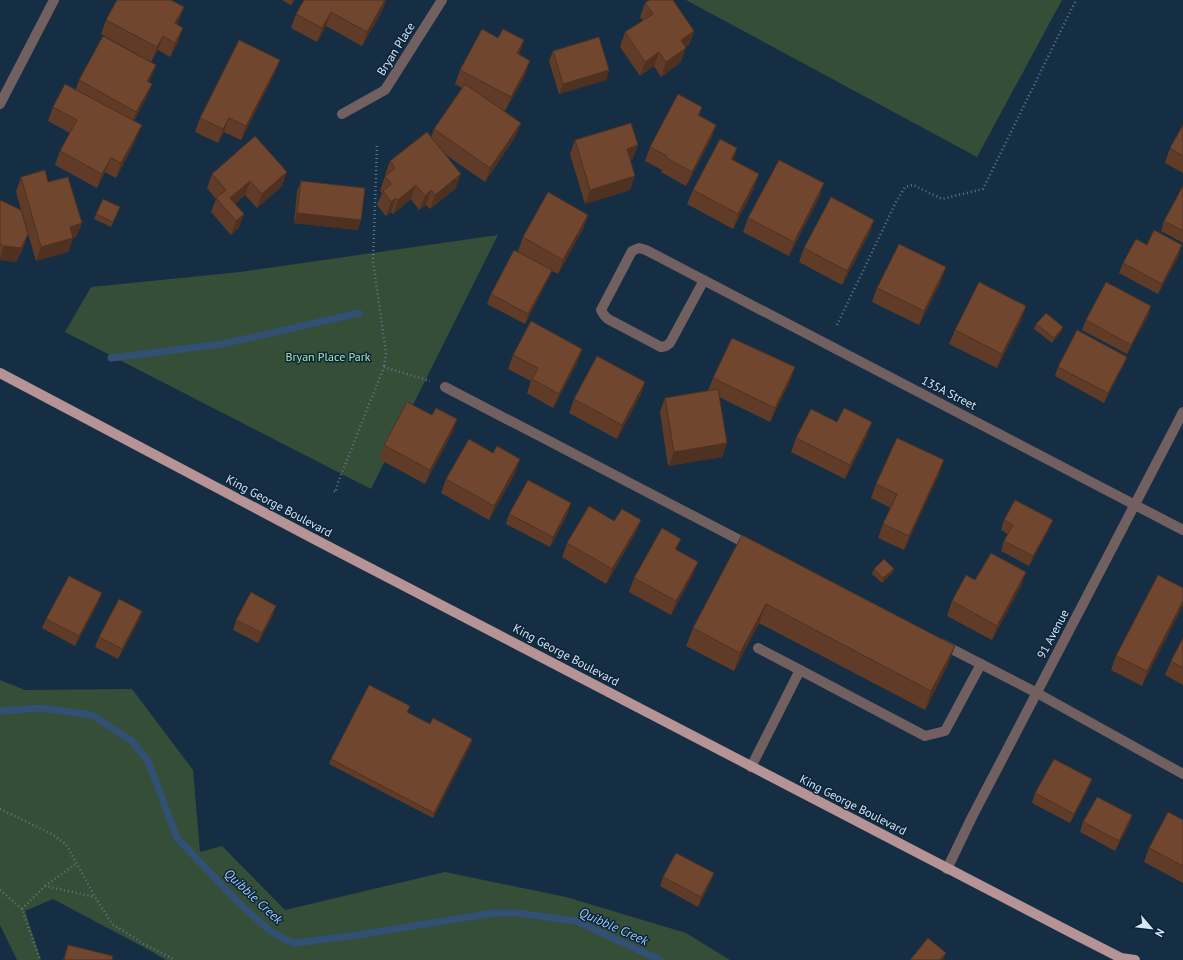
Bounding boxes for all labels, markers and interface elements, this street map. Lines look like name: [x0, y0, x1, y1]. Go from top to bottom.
street label: Bryan Place: [373, 19, 418, 78]
park label: Bryan Place Park: [285, 349, 371, 364]
street label: 135A Street: [919, 372, 979, 413]
street label: King George Boulevard: [224, 471, 335, 540]
street label: 91 Avenue: [1033, 607, 1072, 661]
street label: King George Boulevard: [511, 620, 622, 689]
street label: King George Boulevard: [797, 771, 909, 838]
water label: Quibble Creek: [221, 865, 287, 929]
water label: Quibble Creek: [577, 904, 652, 950]
north arrow: [1131, 908, 1171, 948]
text: N: [1152, 926, 1168, 939]

